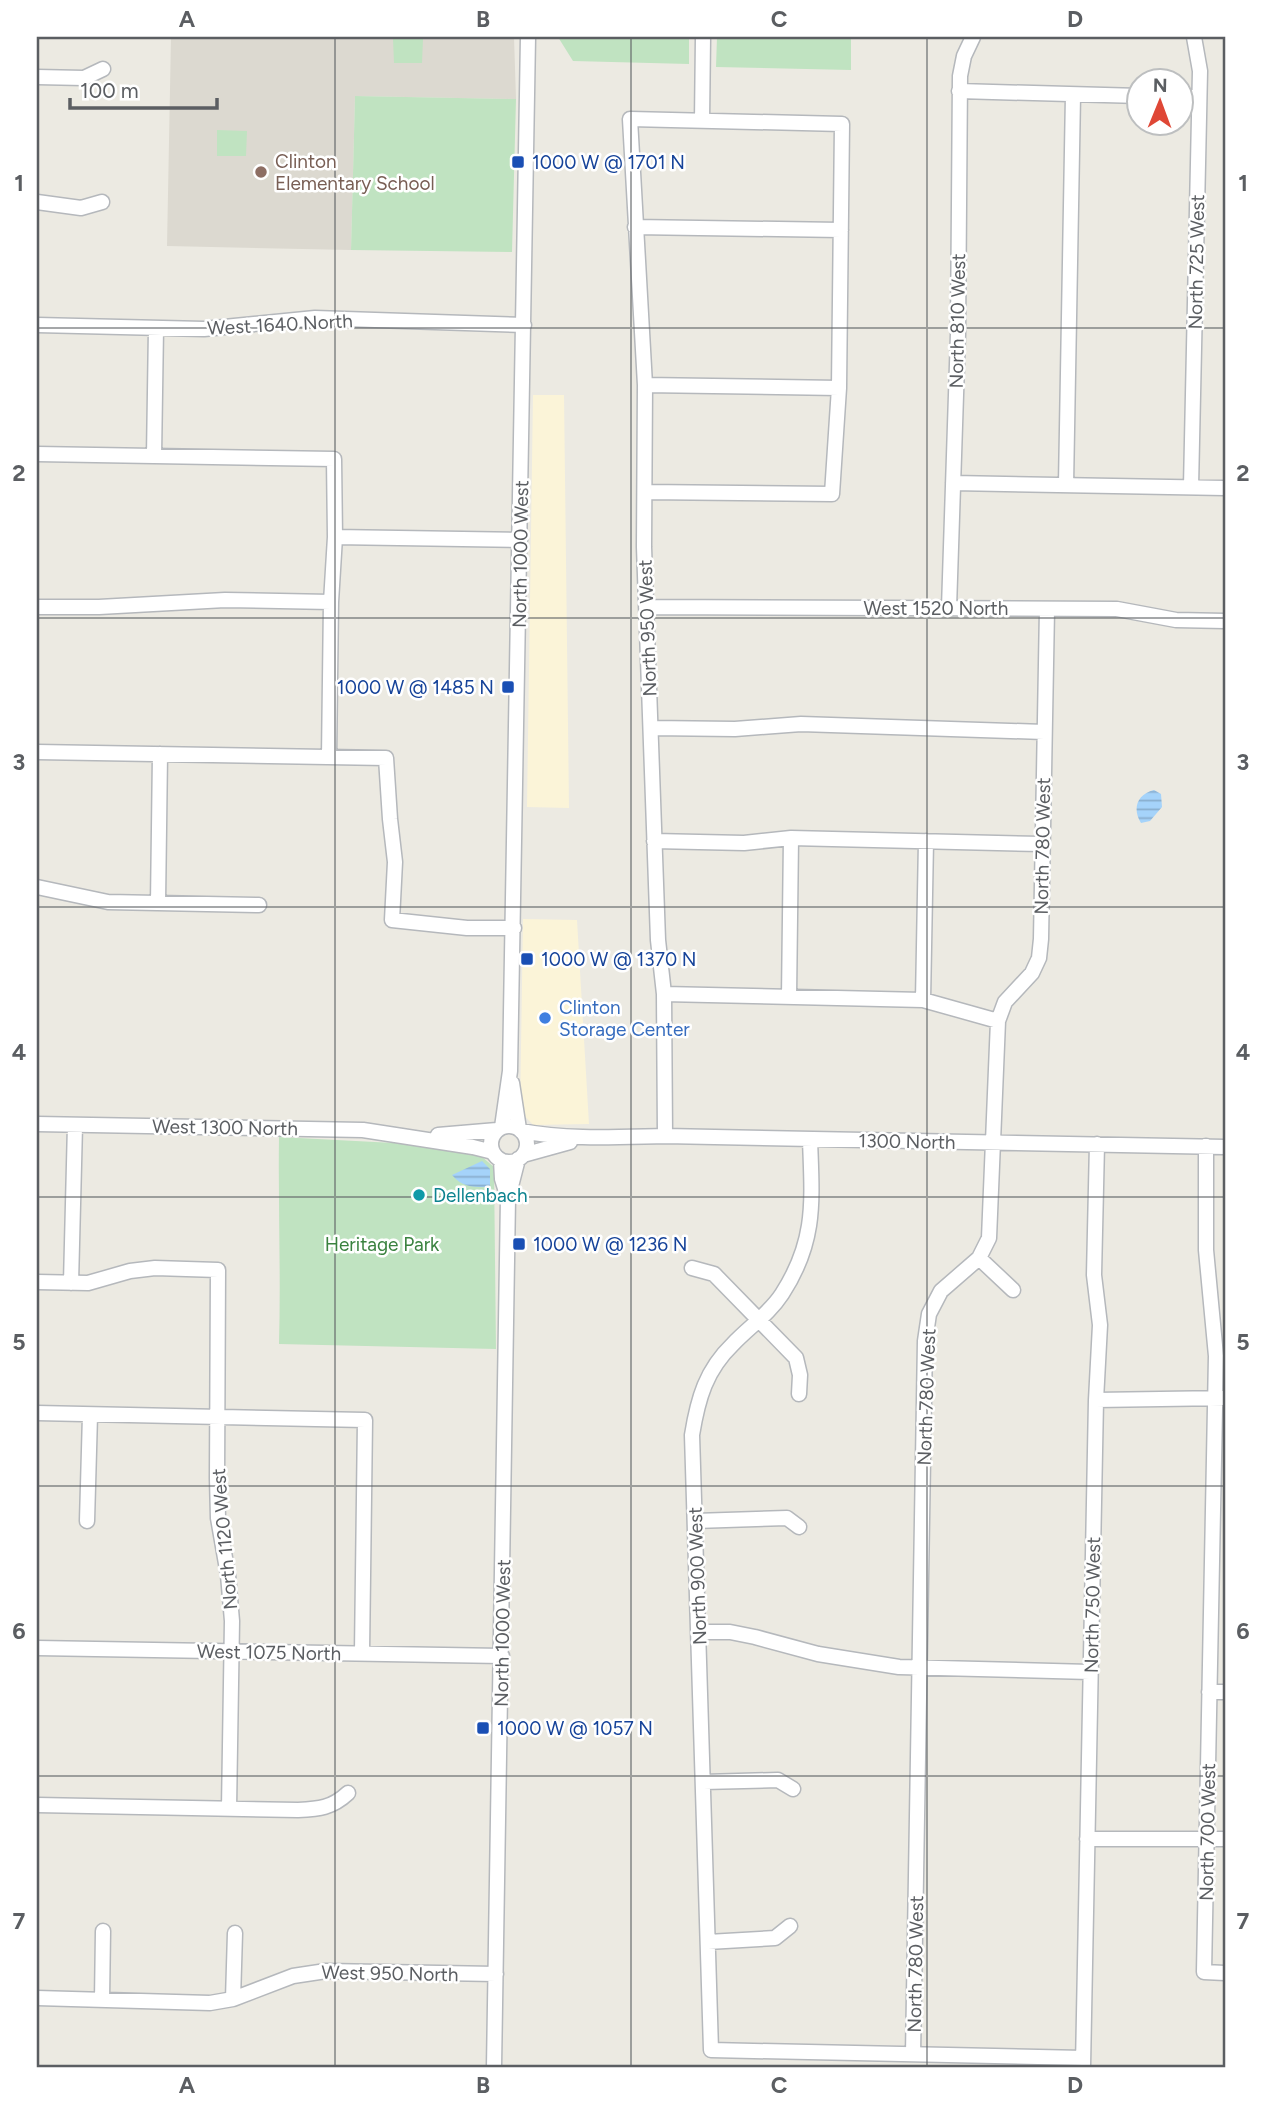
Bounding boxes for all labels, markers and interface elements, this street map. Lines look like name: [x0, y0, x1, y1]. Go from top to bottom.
text: A: [179, 5, 196, 33]
text: B: [476, 5, 490, 33]
text: C: [771, 5, 788, 33]
text: D: [1067, 5, 1083, 33]
scale bar: [70, 66, 217, 110]
north arrow: [1126, 66, 1196, 136]
text: N: [1153, 74, 1168, 97]
text: 100 m: [80, 78, 139, 103]
place label: Clinton Elementary School: [275, 150, 435, 195]
place label: 1000 W @ 1701 N: [532, 151, 685, 174]
marker: 1000 W @ 1701 N: [510, 154, 526, 170]
marker: Clinton Elementary School: [253, 164, 269, 180]
text: 1: [14, 169, 24, 197]
text: 1: [1238, 169, 1248, 197]
street label: North 725 West: [1184, 194, 1209, 330]
street label: North 810 West: [945, 253, 970, 389]
street label: West 1640 North: [207, 309, 353, 340]
text: 2: [12, 459, 26, 487]
text: 2: [1236, 459, 1250, 487]
street label: North 1000 West: [508, 480, 533, 628]
street label: North 950 West: [634, 559, 661, 697]
street label: West 1520 North: [864, 597, 1008, 620]
place label: 1000 W @ 1485 N: [337, 676, 494, 699]
marker: 1000 W @ 1485 N: [500, 679, 516, 695]
text: 3: [13, 748, 25, 776]
text: 3: [1237, 748, 1249, 776]
street label: North 780 West: [1030, 777, 1055, 915]
place label: 1000 W @ 1370 N: [541, 948, 696, 971]
marker: 1000 W @ 1370 N: [519, 951, 535, 967]
place label: Clinton Storage Center: [559, 996, 690, 1041]
marker: Clinton Storage Center: [537, 1010, 553, 1026]
text: 4: [12, 1038, 26, 1066]
text: 4: [1236, 1038, 1250, 1066]
street label: West 1300 North: [152, 1115, 298, 1140]
street label: 1300 North: [858, 1129, 956, 1154]
place label: Dellenbach: [433, 1184, 528, 1207]
marker: Dellenbach: [411, 1187, 427, 1203]
park label: Heritage Park: [325, 1233, 440, 1256]
place label: 1000 W @ 1236 N: [533, 1233, 687, 1256]
marker: 1000 W @ 1236 N: [511, 1236, 527, 1252]
text: 5: [12, 1328, 26, 1356]
street label: North 780 West: [913, 1328, 940, 1466]
text: 5: [1236, 1328, 1250, 1356]
street label: North 1120 West: [207, 1467, 242, 1611]
street label: North 900 West: [684, 1506, 711, 1645]
street label: North 750 West: [1080, 1537, 1105, 1673]
street label: North 1000 West: [490, 1559, 515, 1707]
text: 6: [12, 1617, 26, 1645]
text: 6: [1236, 1617, 1250, 1645]
street label: West 1075 North: [197, 1640, 341, 1665]
place label: 1000 W @ 1057 N: [497, 1717, 653, 1740]
marker: 1000 W @ 1057 N: [475, 1720, 491, 1736]
street label: North 700 West: [1195, 1763, 1220, 1901]
street label: North 780 West: [903, 1895, 928, 2033]
text: 7: [13, 1907, 26, 1935]
text: 7: [1237, 1907, 1250, 1935]
street label: West 950 North: [321, 1961, 459, 1986]
text: A: [179, 2071, 196, 2099]
text: B: [476, 2071, 490, 2099]
text: C: [771, 2071, 788, 2099]
text: D: [1067, 2071, 1083, 2099]

